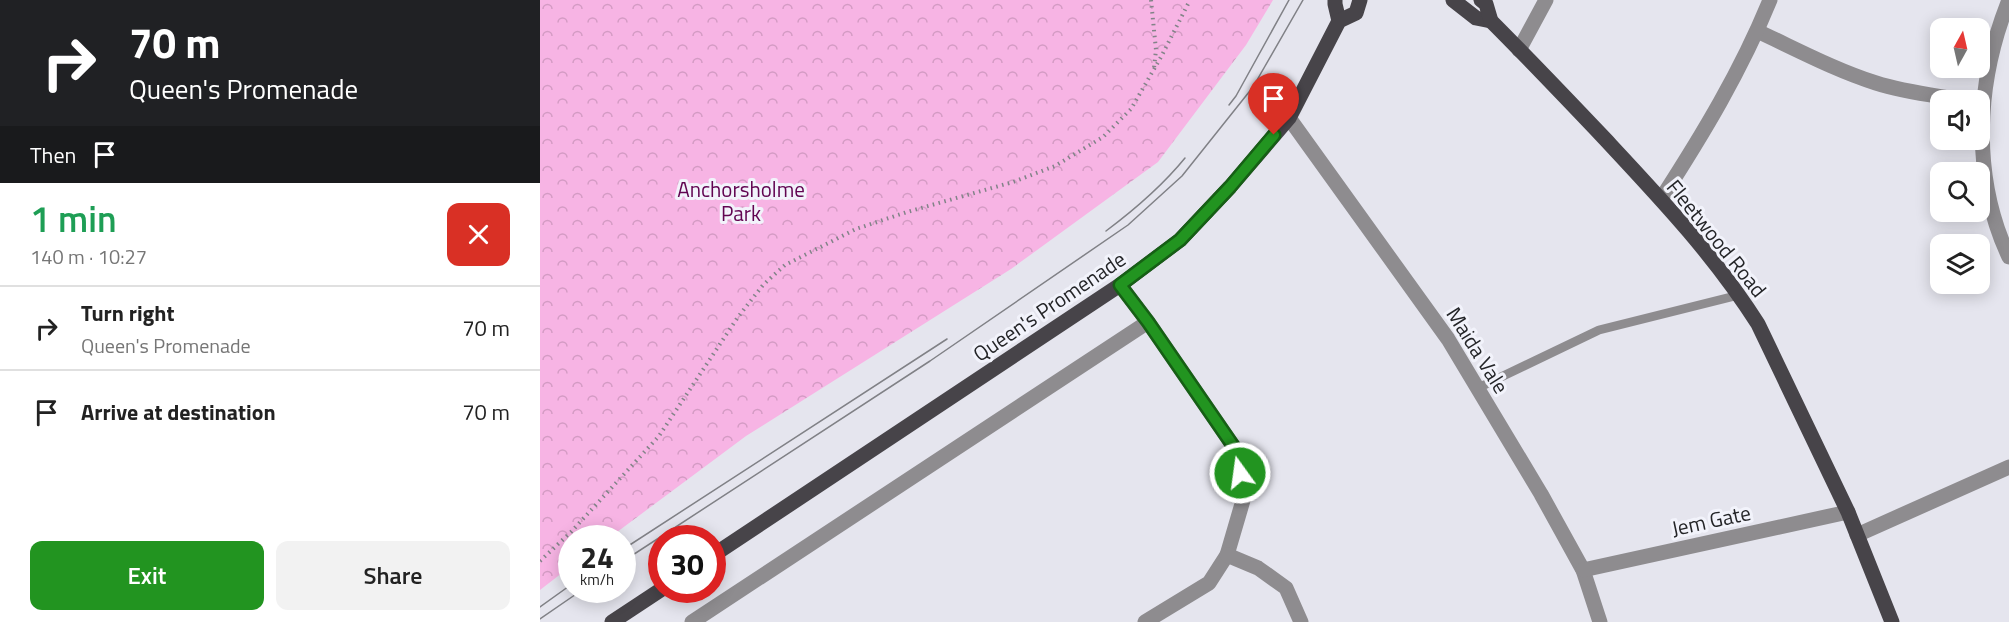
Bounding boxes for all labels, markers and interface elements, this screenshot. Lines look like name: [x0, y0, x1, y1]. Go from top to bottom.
text: 70 m: [129, 10, 221, 74]
north arrow: [1930, 18, 1990, 78]
map controls: [1930, 18, 1990, 294]
icon: right: [30, 24, 108, 102]
text: Queen's Promenade: [129, 68, 358, 109]
pin: [1248, 73, 1299, 135]
icon: arrive: [1257, 82, 1290, 115]
button: sound: [1930, 90, 1990, 150]
text: Then: [30, 138, 76, 172]
icon: arrive: [88, 138, 121, 171]
button: search: [1930, 162, 1990, 222]
street label: Fleetwood Road: [1659, 172, 1775, 304]
park label: Anchorsholme Park: [677, 173, 805, 229]
text: 1 min: [30, 191, 117, 246]
button: close: [447, 203, 510, 266]
button: layers: [1930, 234, 1990, 294]
text: 140 m · 10:27: [30, 241, 147, 272]
street label: Queen's Promenade: [966, 243, 1132, 369]
text: Turn right: [81, 296, 175, 330]
street label: Maida Vale: [1439, 301, 1517, 399]
text: 70 m: [462, 311, 510, 345]
icon: right: [30, 312, 63, 345]
text: Queen's Promenade: [81, 330, 251, 361]
text: Arrive at destination: [81, 395, 276, 429]
text: 70 m: [462, 395, 510, 429]
icon: arrive: [30, 396, 63, 429]
position arrow: [1208, 441, 1272, 505]
street label: Jem Gate: [1668, 496, 1754, 544]
speed limit sign: 30: [648, 525, 726, 603]
text: 24: [580, 534, 614, 580]
button: Exit: [30, 541, 264, 610]
button: Share: [276, 541, 510, 610]
text: km/h: [580, 568, 614, 591]

